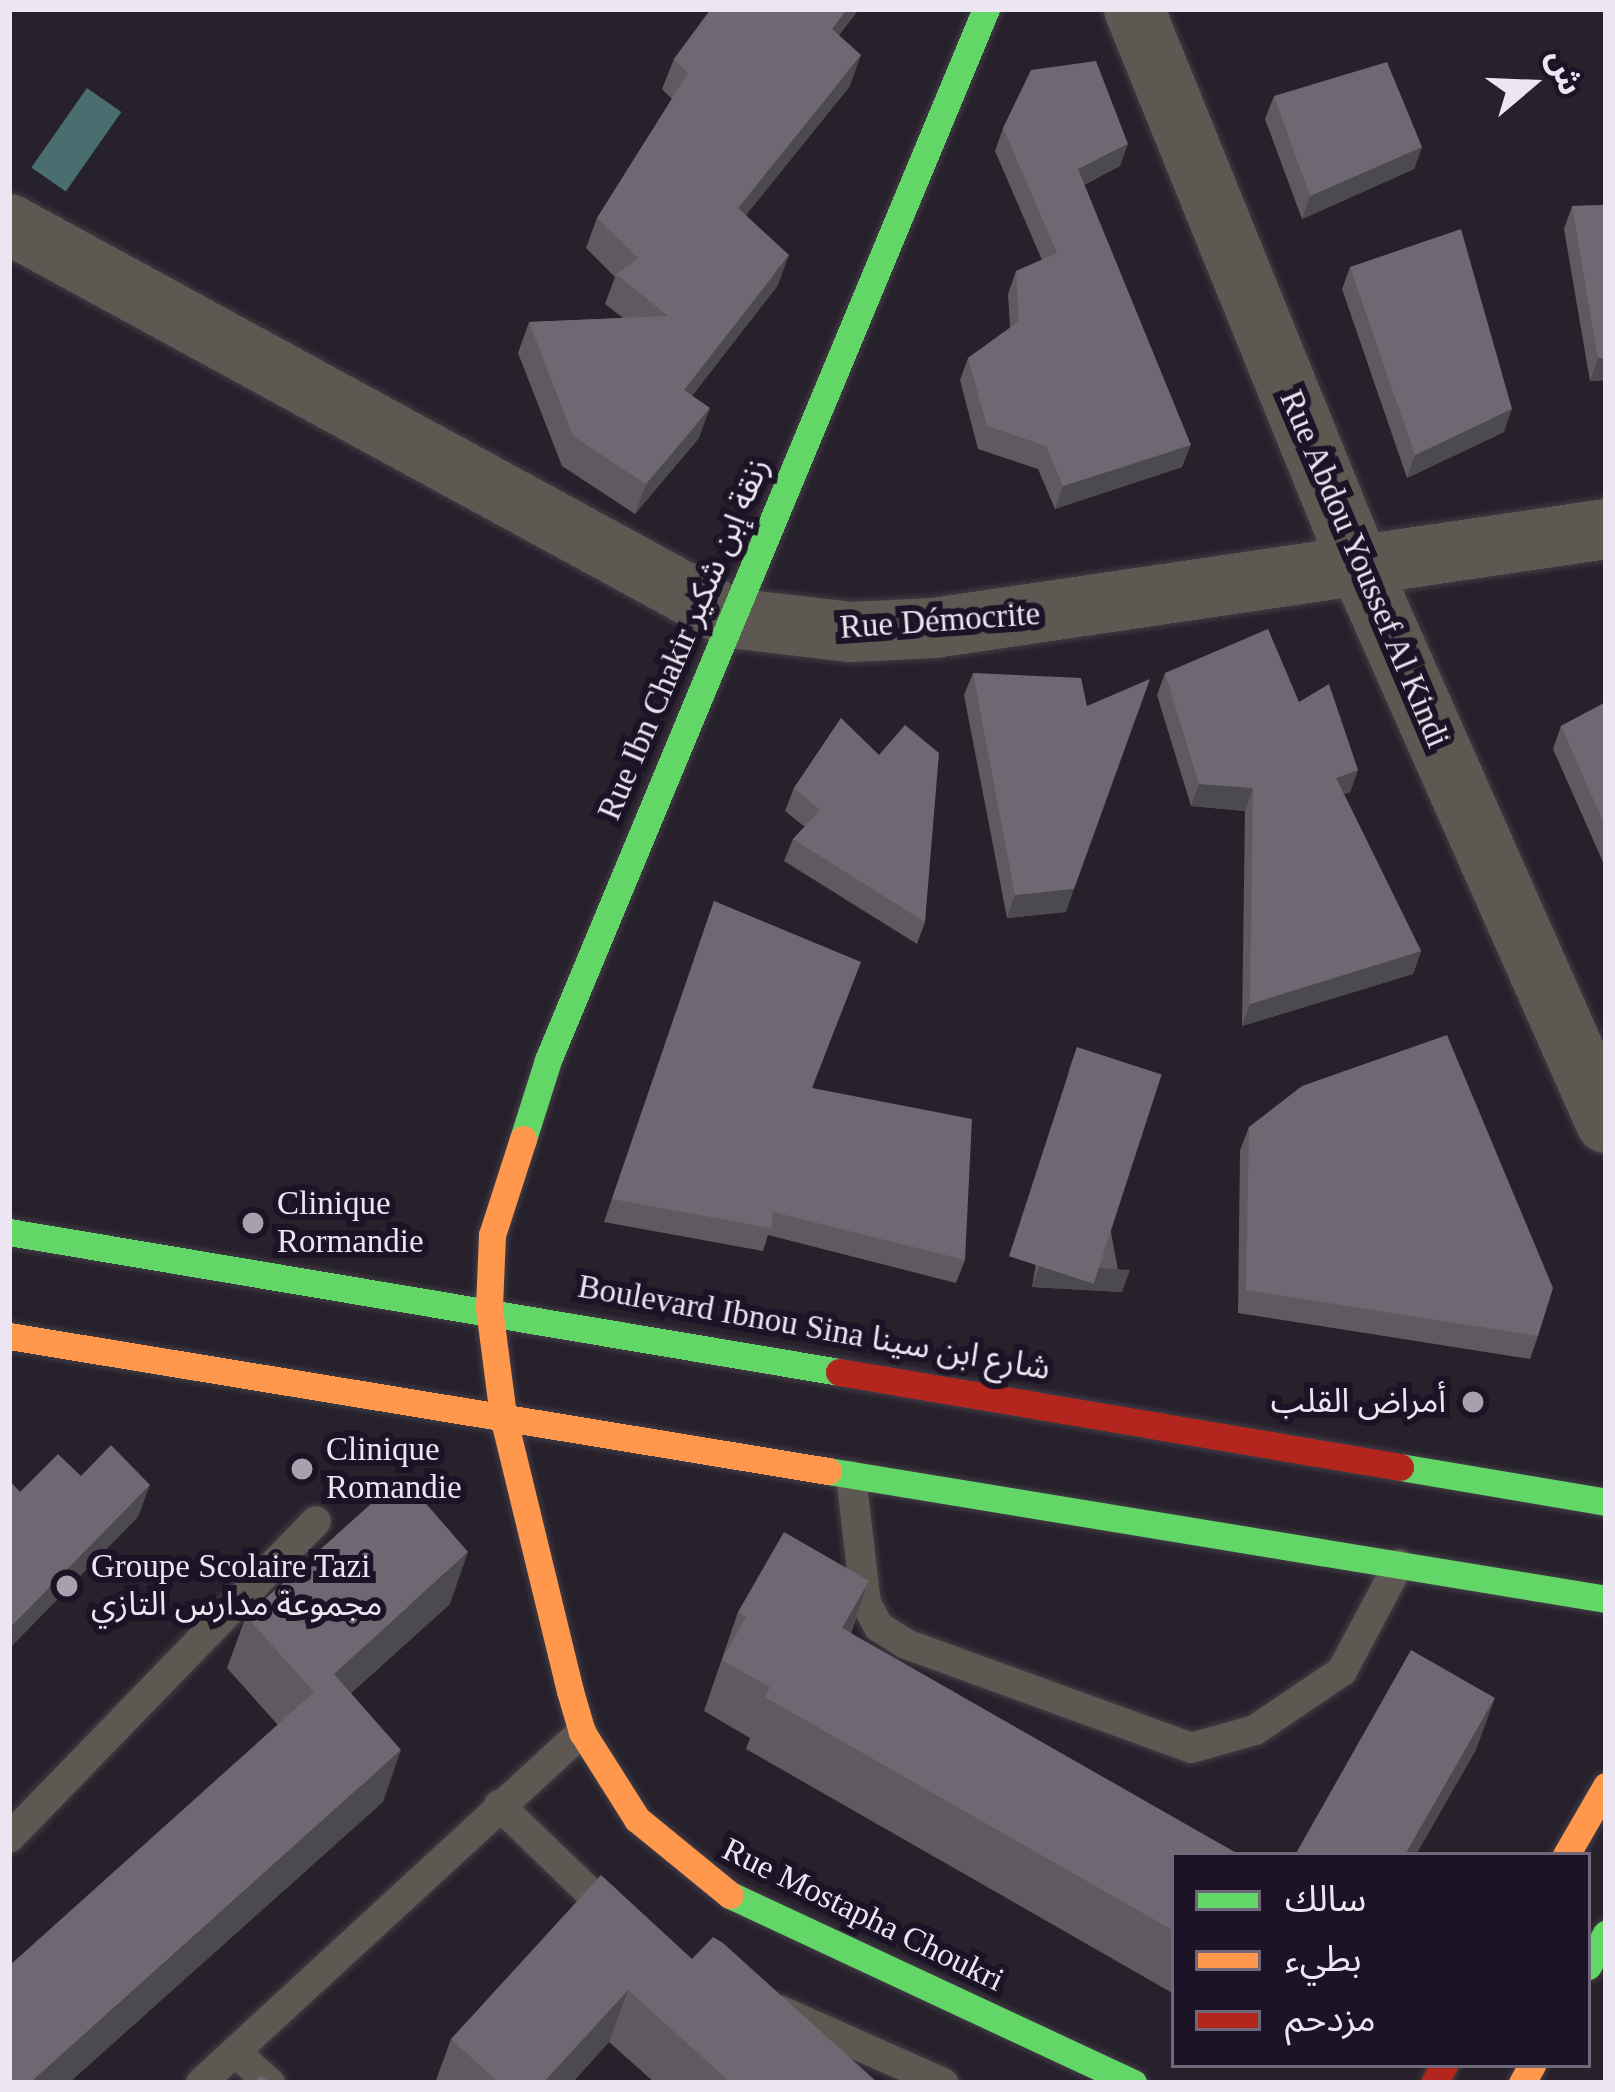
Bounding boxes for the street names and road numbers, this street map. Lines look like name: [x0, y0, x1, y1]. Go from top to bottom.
street label: Rue Abdou Youssef Al Kindi: [1270, 382, 1458, 756]
street label: Rue Ibn Chakir زنقة إبن شكير: [590, 452, 778, 826]
street label: Rue Démocrite: [839, 594, 1041, 648]
street label: Boulevard Ibnou Sina شارع ابن سينا: [575, 1267, 1053, 1389]
street label: Rue Mostapha Choukri: [716, 1830, 1010, 2000]

